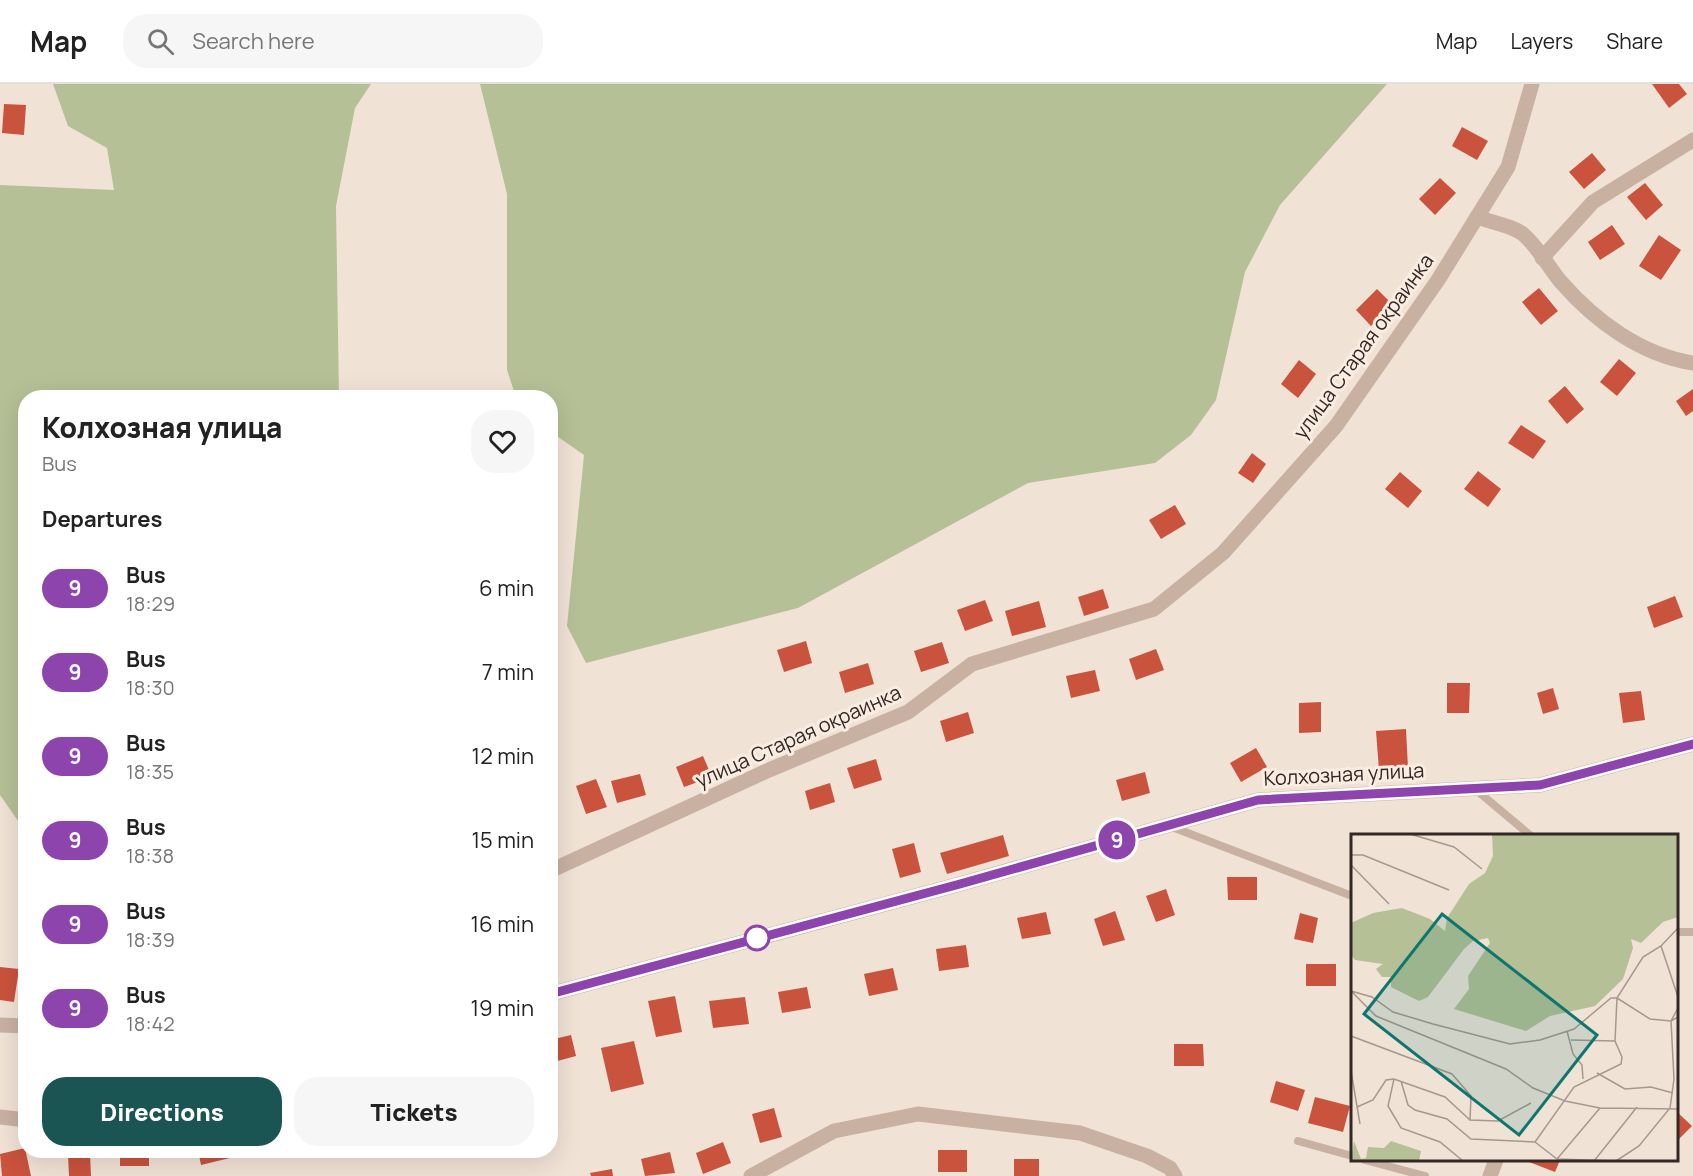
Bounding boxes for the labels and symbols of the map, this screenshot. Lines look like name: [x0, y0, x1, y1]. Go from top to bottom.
street label: улица Старая окраинка: [1287, 248, 1439, 444]
street label: улица Старая окраинка: [691, 678, 905, 794]
street label: Колхозная улица: [1263, 756, 1425, 792]
line badge: 9: [1098, 820, 1136, 860]
inset map: [1351, 834, 1678, 1161]
unlabelled marker: [744, 925, 770, 951]

